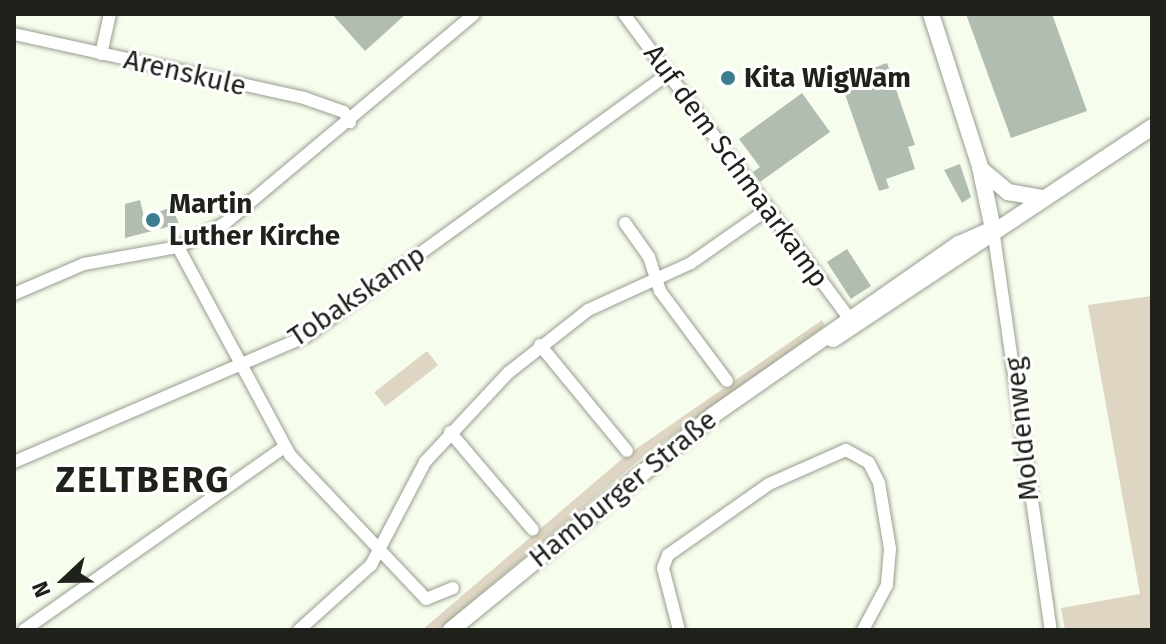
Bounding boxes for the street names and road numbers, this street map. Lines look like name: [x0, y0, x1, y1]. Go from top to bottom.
street label: Auf dem Schmaarkamp: [636, 38, 836, 294]
street label: Arenskule: [121, 43, 249, 103]
street label: Tobakskamp: [282, 238, 432, 354]
street label: Moldenweg: [998, 355, 1046, 503]
street label: Hamburger Straße: [522, 403, 724, 575]

